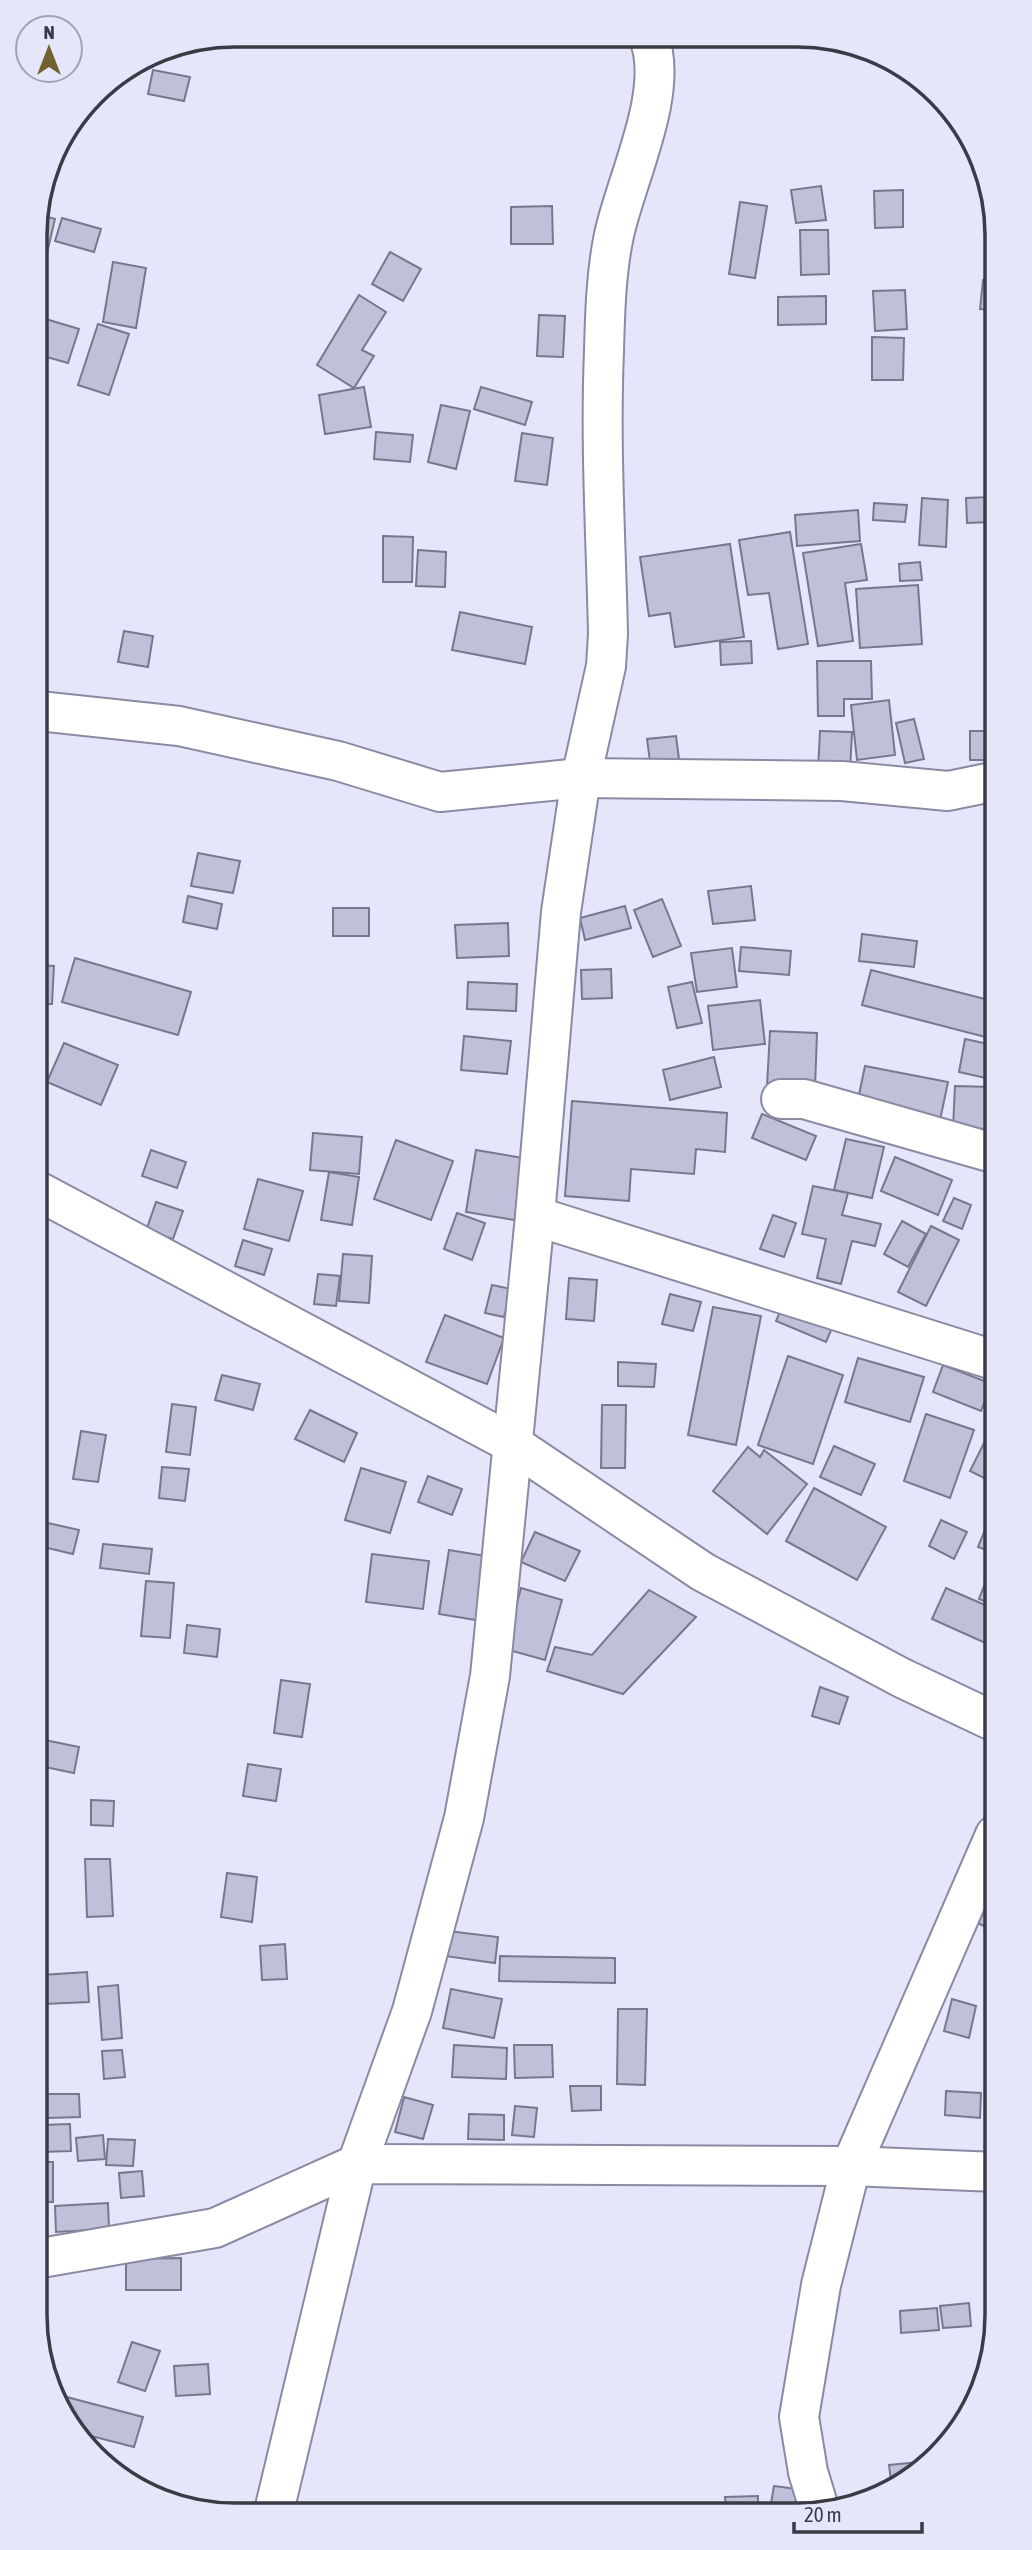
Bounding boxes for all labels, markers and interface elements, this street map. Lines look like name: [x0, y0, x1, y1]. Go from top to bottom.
north arrow: [14, 14, 84, 84]
text: N: [43, 21, 55, 43]
scale bar: [794, 2490, 922, 2534]
text: 20 m: [804, 2502, 842, 2526]

